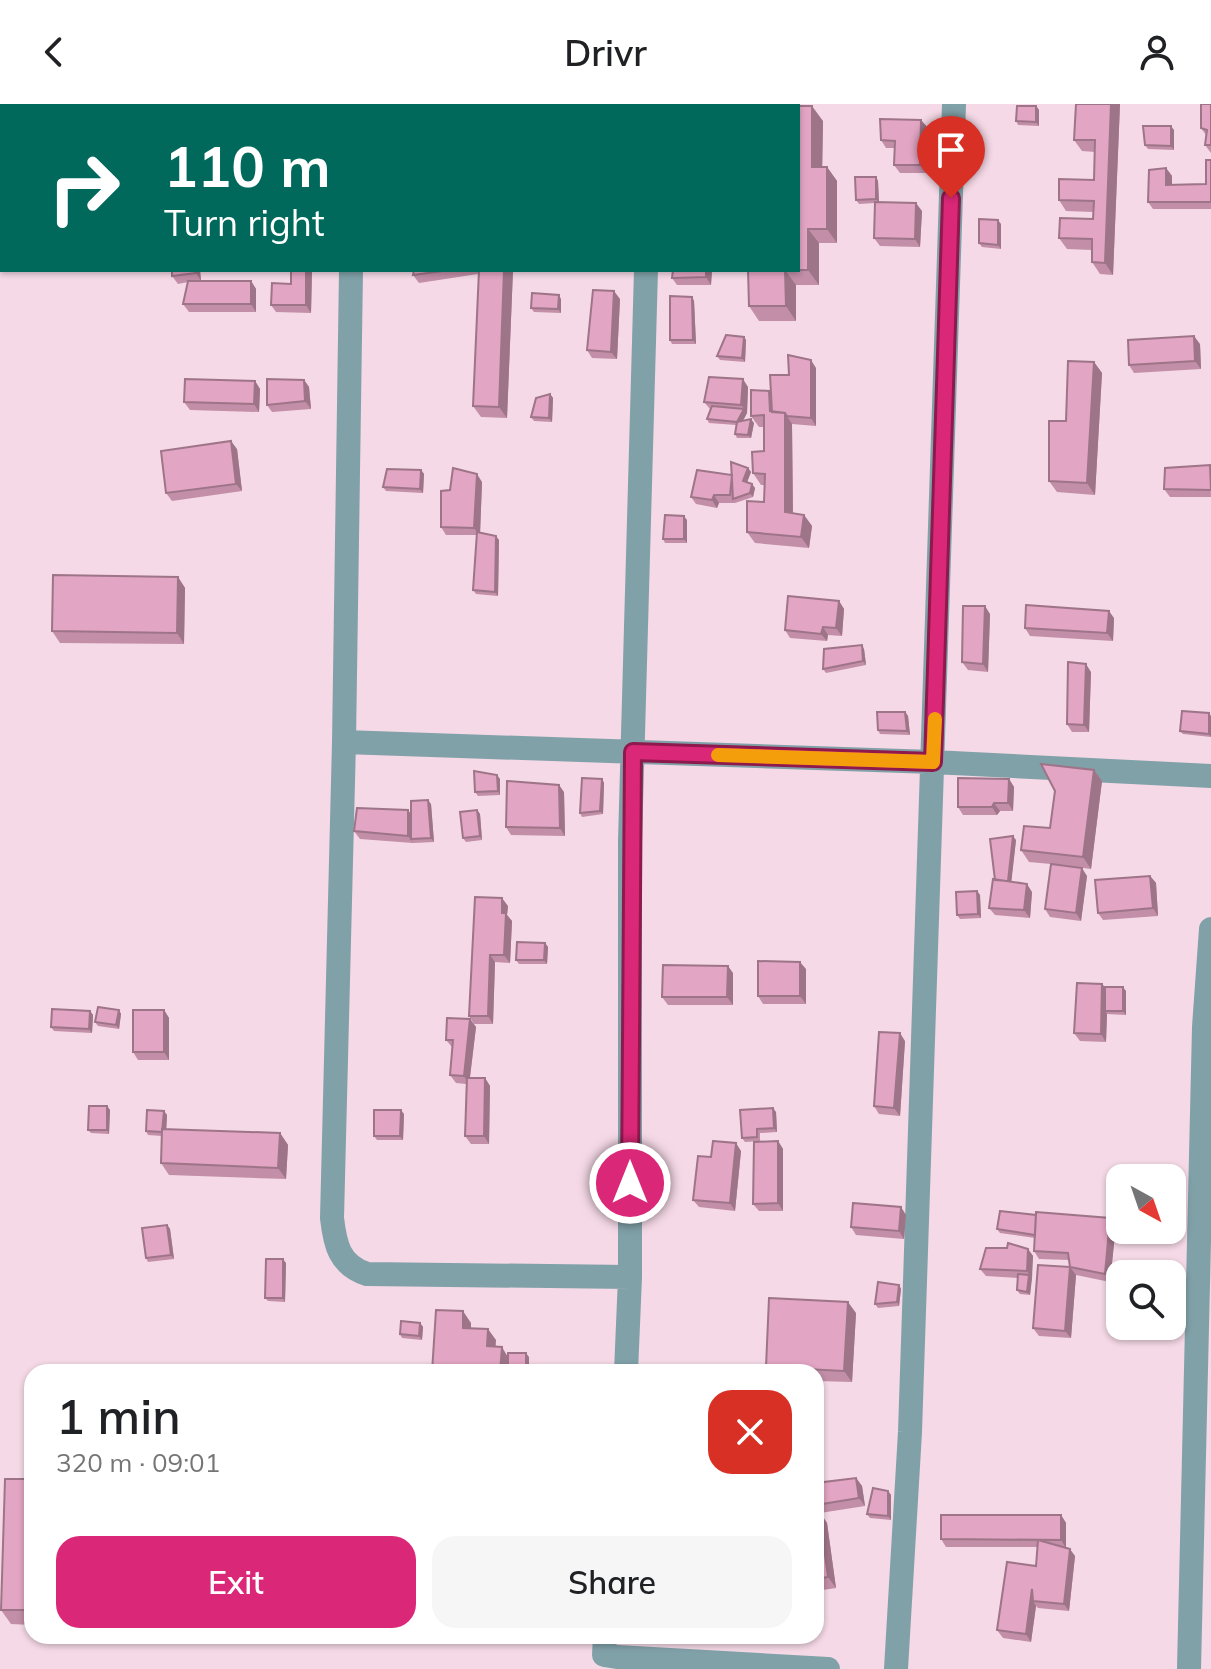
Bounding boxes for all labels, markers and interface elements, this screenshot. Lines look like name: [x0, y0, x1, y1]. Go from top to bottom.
icon: back: [32, 30, 76, 74]
text: Drivr: [564, 30, 647, 75]
icon: person: [1135, 30, 1179, 74]
pin: [917, 116, 985, 198]
icon: arrive: [929, 128, 973, 172]
text: 110 m: [164, 131, 331, 201]
icon: right: [32, 136, 136, 240]
text: Turn right: [164, 200, 325, 245]
position arrow: [588, 1141, 672, 1225]
north arrow: [1106, 1164, 1186, 1244]
map controls: [1106, 1164, 1186, 1340]
button: search: [1106, 1260, 1186, 1340]
text: 1 min: [56, 1386, 181, 1446]
button: close: [708, 1390, 792, 1474]
text: 320 m · 09:01: [56, 1446, 220, 1479]
button: Exit: [56, 1536, 416, 1628]
button: Share: [432, 1536, 792, 1628]

